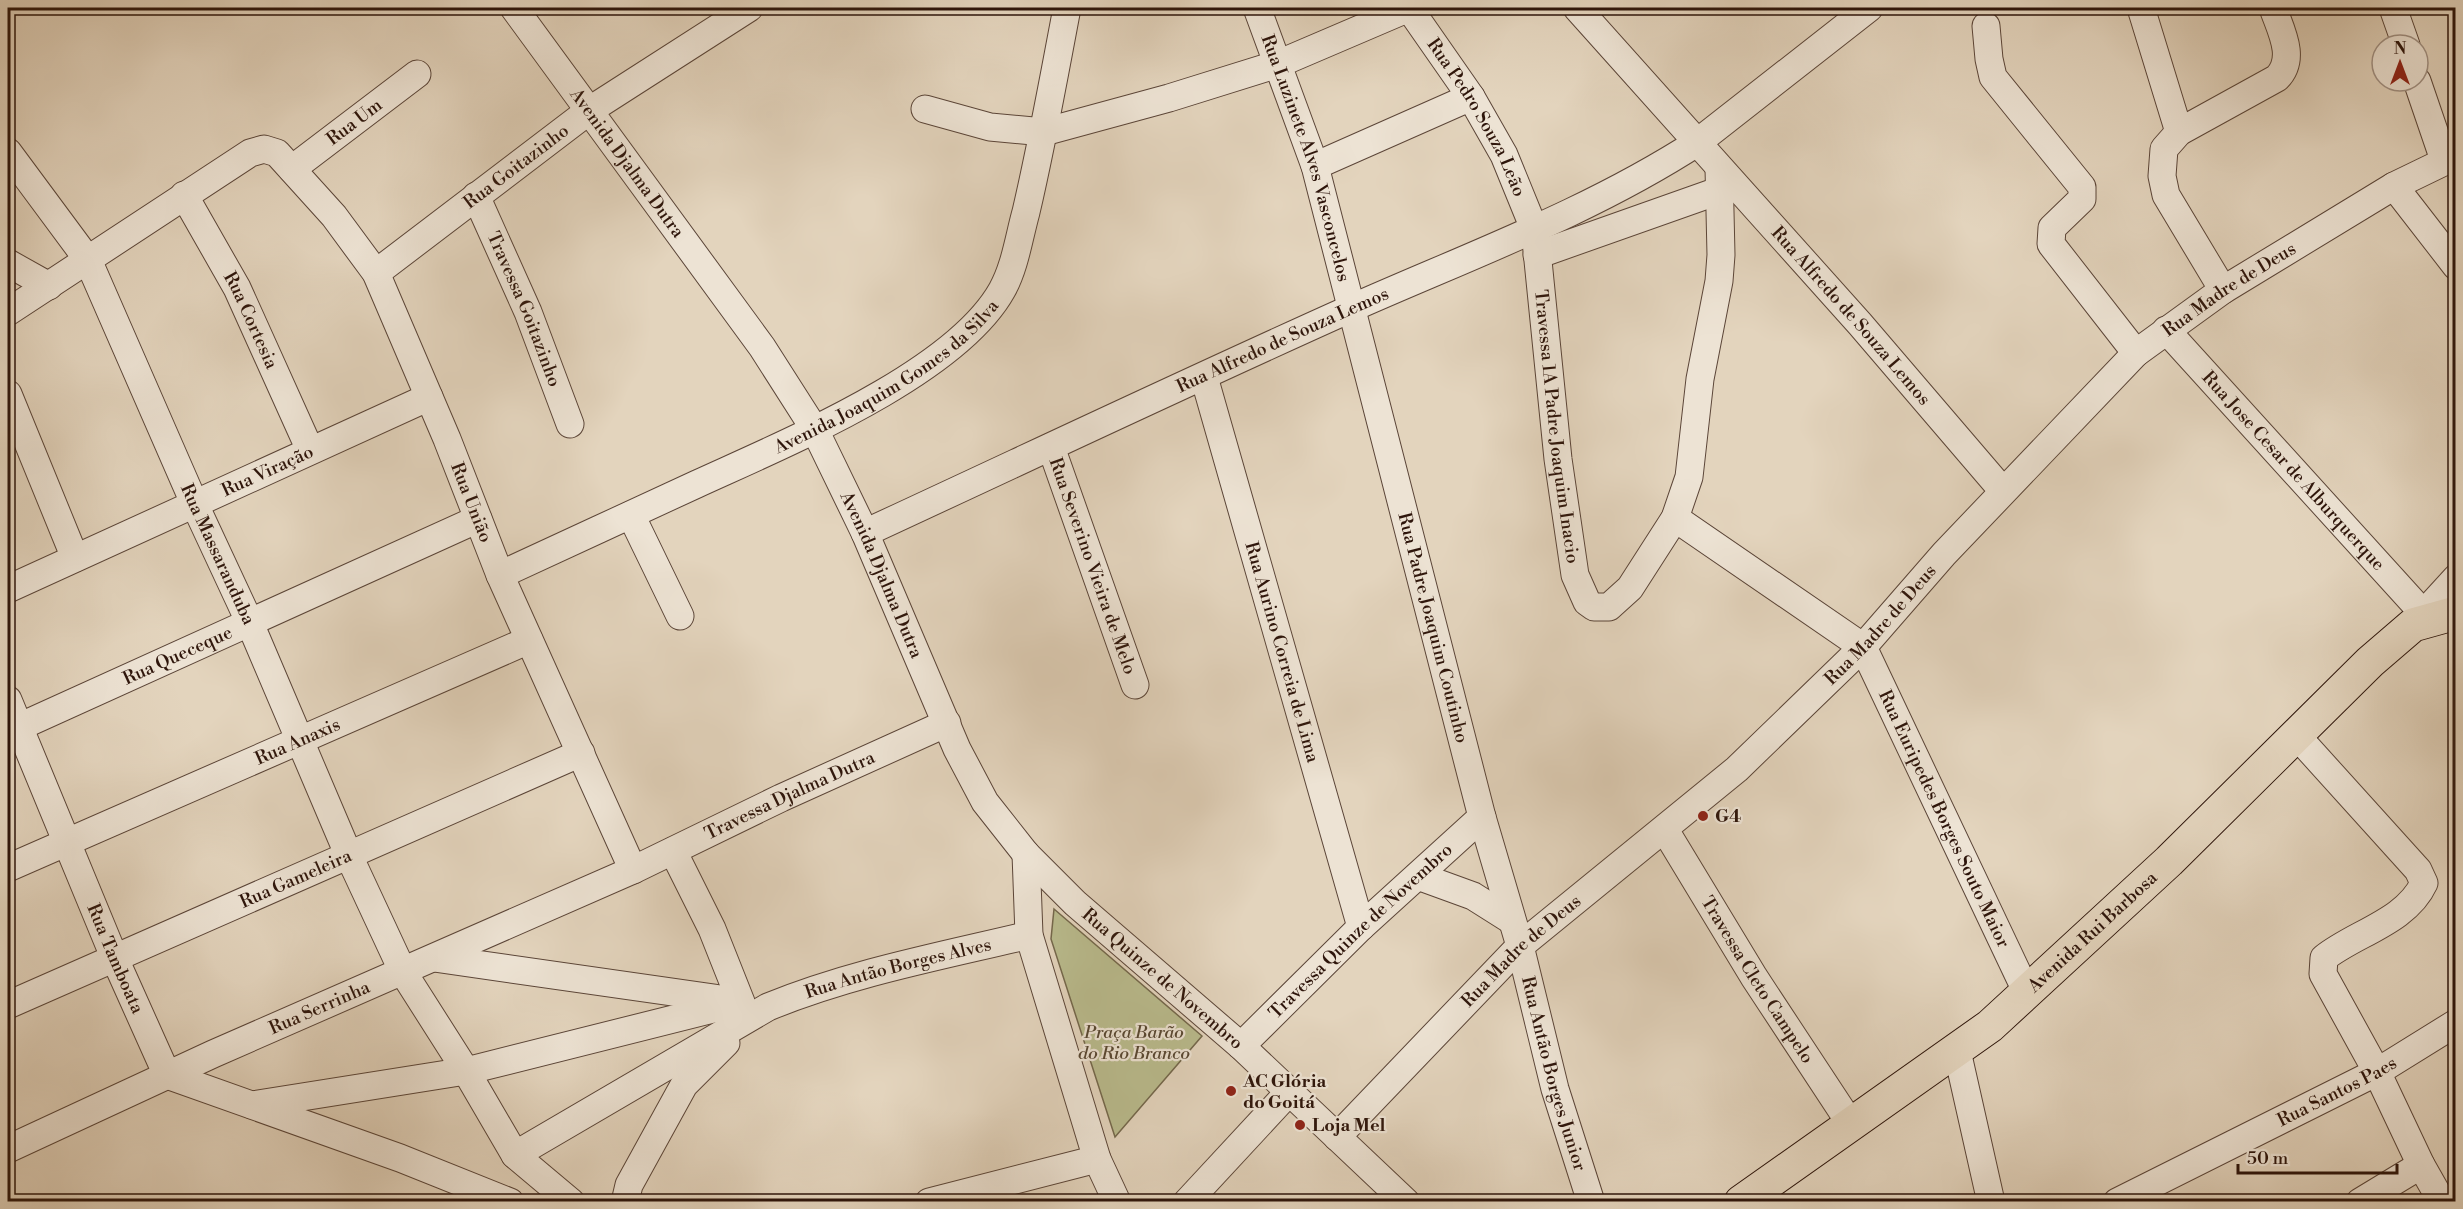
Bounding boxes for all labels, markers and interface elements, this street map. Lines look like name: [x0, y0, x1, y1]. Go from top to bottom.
street label: Rua Luzinete Alves Vasconcelos: [1256, 31, 1356, 284]
street label: Rua Pedro Souza Leão: [1422, 33, 1531, 200]
north arrow: [2370, 33, 2430, 93]
text: N: [2394, 39, 2407, 59]
street label: Avenida Djalma Dutra: [565, 83, 690, 243]
street label: Rua Um: [322, 93, 387, 150]
street label: Rua Goitazinho: [459, 119, 573, 214]
street label: Rua Alfredo de Souza Lemos: [1766, 221, 1936, 410]
street label: Travessa Goitazinho: [482, 228, 566, 390]
street label: Rua Madre de Deus: [2158, 237, 2300, 342]
street label: Rua Cortesia: [218, 267, 284, 373]
street label: Rua Alfredo de Souza Lemos: [1173, 282, 1392, 398]
street label: Travessa 1A Padre Joaquim Inacio: [1529, 288, 1585, 565]
street label: Avenida Joaquim Gomes da Silva: [770, 295, 1004, 459]
street label: Rua Jose Cesar de Alburquerque: [2197, 366, 2390, 575]
street label: Rua Viração: [218, 440, 317, 502]
street label: Rua Severino Vieira de Melo: [1044, 454, 1142, 677]
street label: Rua União: [446, 459, 498, 546]
street label: Rua Massaranduba: [176, 480, 261, 629]
street label: Avenida Djalma Dutra: [835, 487, 929, 662]
street label: Rua Padre Joaquim Coutinho: [1393, 510, 1474, 745]
street label: Rua Aurino Correia de Lima: [1240, 539, 1325, 766]
street label: Rua Madre de Deus: [1819, 560, 1941, 690]
street label: Rua Queceque: [119, 620, 236, 690]
street label: Rua Euripedes Borges Souto Maior: [1873, 686, 2015, 952]
street label: Rua Anaxis: [251, 713, 344, 770]
street label: Travessa Djalma Dutra: [701, 745, 879, 845]
place label: G4: [1715, 805, 1741, 828]
marker: G4: [1696, 809, 1710, 823]
street label: Travessa Quinze de Novembro: [1264, 838, 1457, 1024]
street label: Rua Gameleira: [236, 844, 356, 913]
street label: Avenida Rui Barbosa: [2022, 866, 2163, 998]
street label: Rua Madre de Deus: [1456, 889, 1586, 1012]
street label: Travessa Cleto Campelo: [1696, 892, 1819, 1068]
street label: Rua Tamboata: [82, 900, 150, 1018]
street label: Rua Quinze de Novembro: [1077, 903, 1248, 1054]
street label: Rua Antão Borges Alves: [802, 933, 994, 1004]
street label: Rua Antão Borges Junior: [1516, 974, 1592, 1174]
street label: Rua Serrinha: [265, 975, 374, 1040]
park label: Praça Barão do Rio Branco: [1078, 1021, 1190, 1065]
street label: Rua Santos Paes: [2273, 1051, 2401, 1132]
place label: AC Glória do Goitá: [1242, 1070, 1327, 1114]
marker: AC Glória do Goitá: [1224, 1084, 1238, 1098]
place label: Loja Mel: [1312, 1114, 1386, 1137]
marker: Loja Mel: [1293, 1118, 1307, 1132]
scale bar: [2238, 1137, 2397, 1175]
text: 50 m: [2247, 1147, 2289, 1170]

